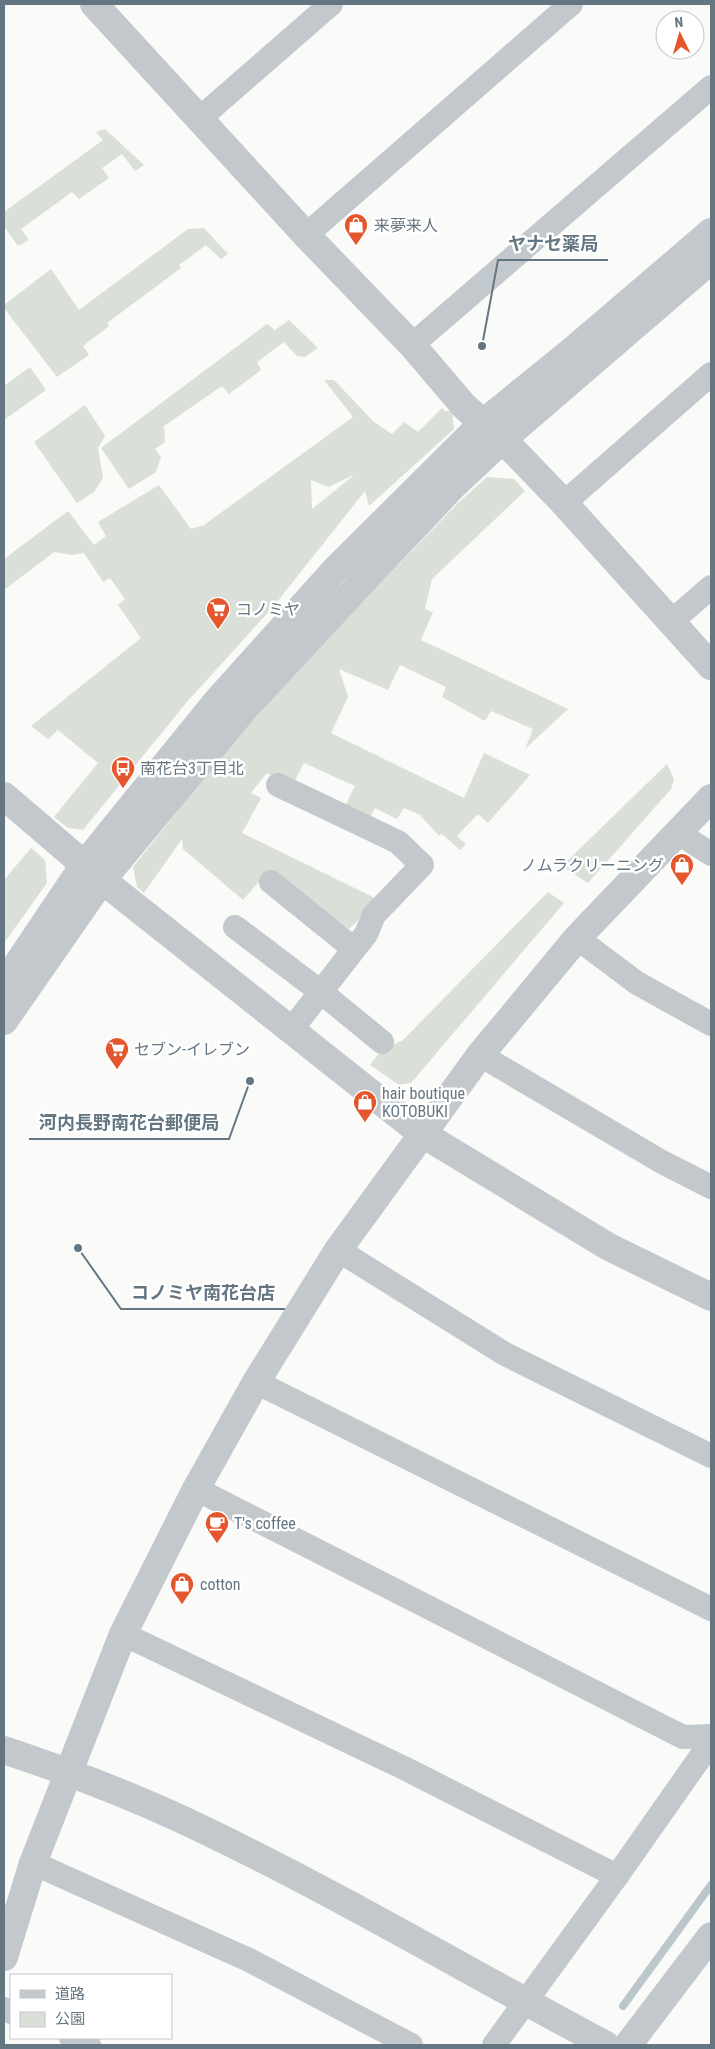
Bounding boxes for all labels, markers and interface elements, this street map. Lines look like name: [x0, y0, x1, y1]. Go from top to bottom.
north arrow: [655, 10, 705, 60]
text: N: [674, 14, 684, 30]
shop icon: 来夢来人: [343, 212, 369, 246]
place label: 来夢来人: [374, 216, 438, 235]
callout: ヤナセ薬局: [498, 227, 608, 260]
text: ヤナセ薬局: [508, 233, 598, 254]
supermarket icon: コノミヤ: [205, 596, 231, 630]
place label: コノミヤ: [236, 600, 300, 619]
bus stop icon: 南花台3丁目北: [110, 755, 136, 789]
place label: 南花台3丁目北: [140, 759, 244, 778]
shop icon: ノムラクリーニング: [669, 852, 695, 886]
place label: ノムラクリーニング: [521, 856, 664, 875]
supermarket icon: セブン-イレブン: [104, 1036, 130, 1070]
place label: セブン-イレブン: [134, 1040, 250, 1059]
place label: hair boutique KOTOBUKI: [382, 1084, 465, 1121]
shop icon: hair boutique KOTOBUKI: [352, 1089, 378, 1123]
callout: 河内長野南花台郵便局: [29, 1106, 229, 1139]
text: 河内長野南花台郵便局: [39, 1112, 219, 1133]
callout: コノミヤ南花台店: [121, 1276, 285, 1309]
text: コノミヤ南花台店: [131, 1282, 275, 1303]
cafe icon: T's coffee: [204, 1510, 230, 1544]
place label: T's coffee: [234, 1514, 296, 1533]
shop icon: cotton: [169, 1571, 195, 1605]
place label: cotton: [200, 1575, 241, 1594]
legend: [10, 1974, 172, 2039]
text: 道路: [55, 1985, 85, 2003]
text: 公園: [55, 2010, 85, 2028]

